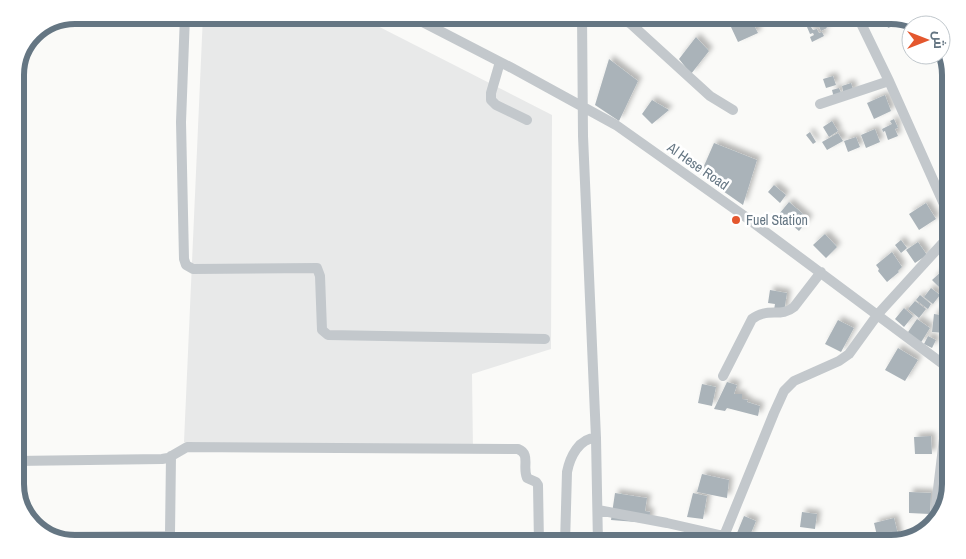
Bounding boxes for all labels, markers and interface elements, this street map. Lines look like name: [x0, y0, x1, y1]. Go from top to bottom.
north arrow: [901, 15, 951, 65]
text: ش: [930, 31, 948, 49]
street label: Al Hese Road: [663, 138, 732, 194]
place label: Fuel Station: [746, 211, 808, 229]
marker: Fuel Station: [730, 214, 742, 226]

